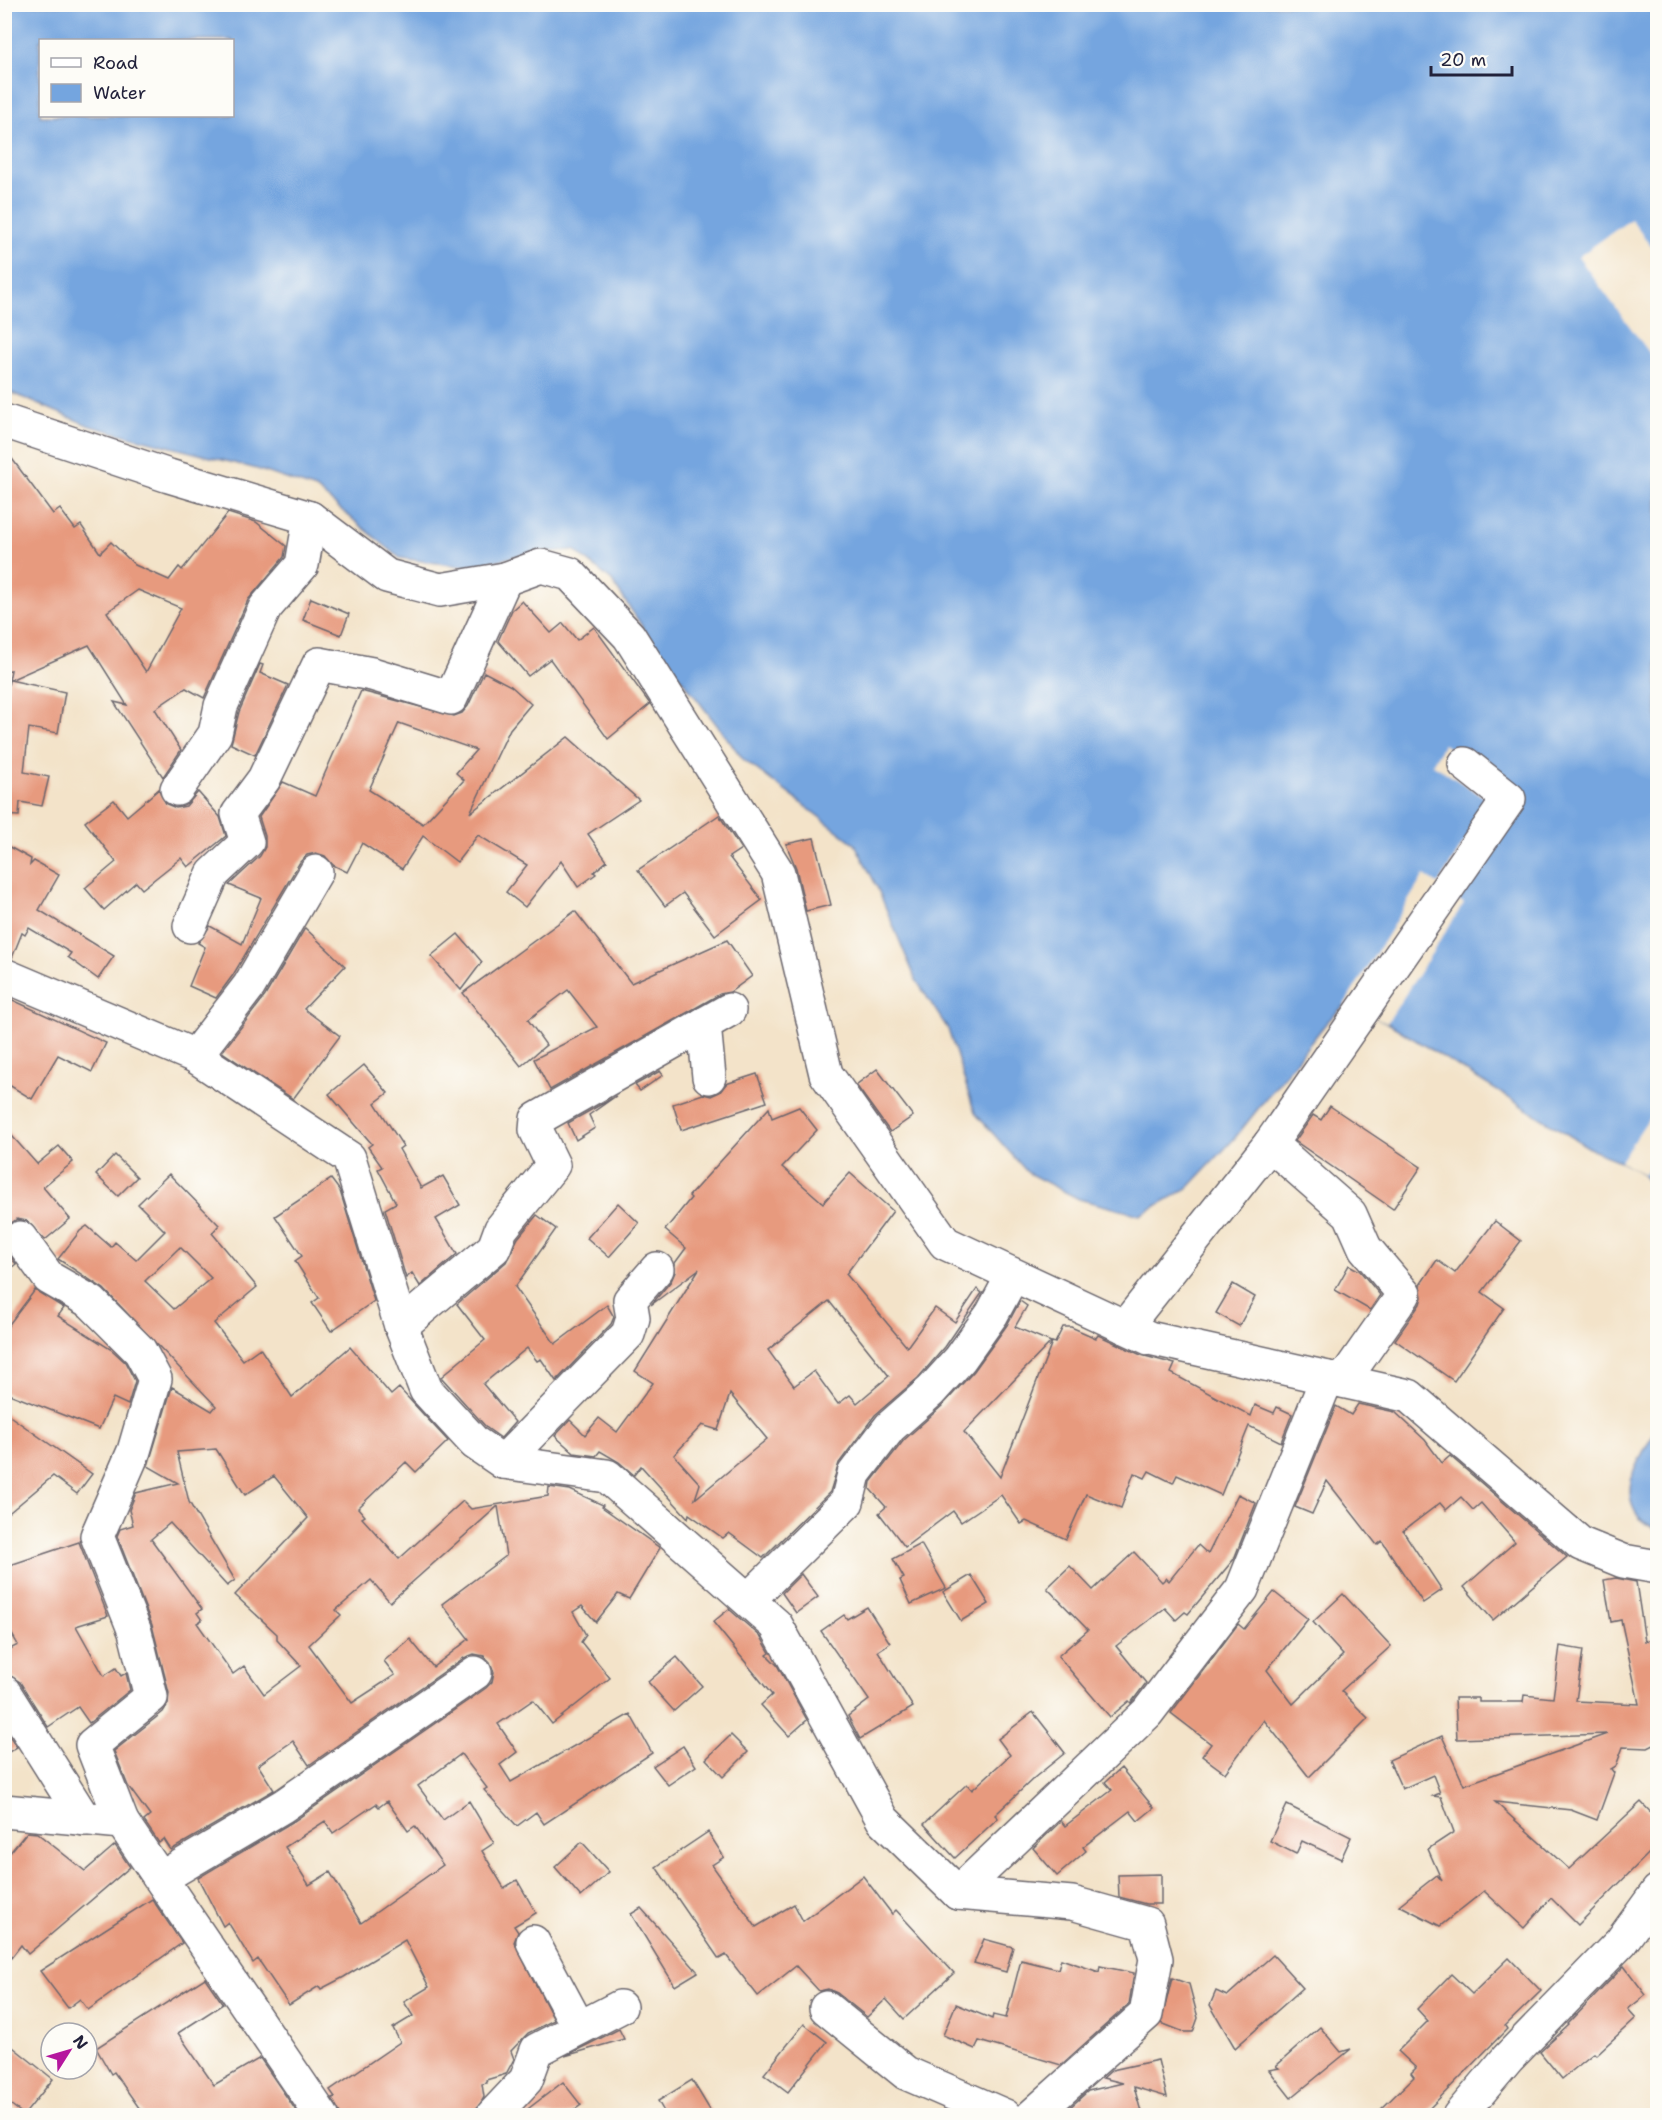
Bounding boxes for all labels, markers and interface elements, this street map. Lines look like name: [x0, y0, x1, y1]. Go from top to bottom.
legend: [39, 39, 234, 117]
scale bar: [1431, 39, 1512, 77]
text: 20 m: [1440, 48, 1486, 72]
text: Road: [93, 51, 138, 75]
text: Water: [93, 81, 146, 105]
north arrow: [39, 2021, 99, 2081]
text: N: [68, 2031, 93, 2054]

